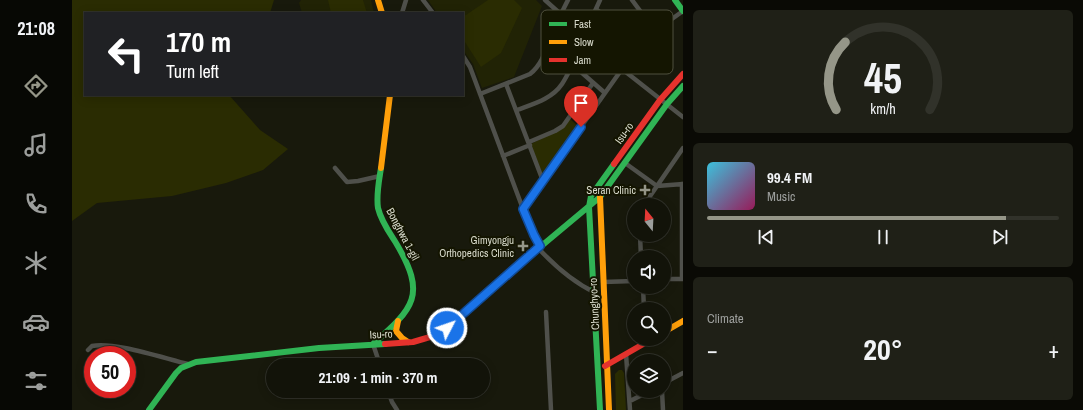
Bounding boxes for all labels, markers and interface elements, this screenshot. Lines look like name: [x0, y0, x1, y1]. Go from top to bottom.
legend: [541, 10, 673, 74]
text: 21:08: [17, 16, 55, 41]
text: Fast: [574, 17, 592, 31]
text: 170 m: [166, 23, 231, 61]
icon: left: [100, 28, 152, 80]
text: Slow: [574, 35, 594, 49]
text: 45: [864, 49, 902, 105]
text: Jam: [574, 53, 591, 67]
text: Turn left: [166, 59, 219, 84]
icon: directions: [22, 72, 50, 100]
pin: [564, 86, 598, 127]
icon: arrive: [570, 92, 592, 114]
text: km/h: [870, 98, 896, 117]
street label: Isu-ro: [612, 120, 636, 146]
icon: music: [22, 131, 50, 159]
text: 99.4 FM: [767, 167, 812, 188]
place label: Seran Clinic: [586, 183, 636, 197]
marker: Seran Clinic: [639, 184, 651, 196]
text: Music: [767, 188, 795, 205]
icon: phone: [22, 190, 50, 218]
north arrow: [627, 198, 671, 242]
map controls: [627, 198, 671, 398]
street label: Bonghwa 1-gil: [383, 205, 423, 263]
icon: previous: [755, 226, 777, 248]
icon: pause: [872, 226, 894, 248]
icon: next: [989, 226, 1011, 248]
place label: Gimyongju Orthopedics Clinic: [439, 233, 514, 260]
marker: Gimyongju Orthopedics Clinic: [517, 240, 529, 252]
icon: climate: [22, 249, 50, 277]
button: sound: [627, 250, 671, 294]
street label: Chunghyo-ro: [586, 278, 602, 330]
button: search: [627, 302, 671, 346]
position arrow: [426, 307, 468, 349]
icon: car: [22, 308, 50, 336]
text: Climate: [707, 310, 744, 327]
street label: Isu-ro: [369, 326, 393, 342]
text: 20°: [863, 329, 903, 369]
text: −: [707, 335, 718, 365]
text: +: [1048, 335, 1059, 365]
speed limit sign: 50: [84, 346, 136, 398]
button: layers: [627, 354, 671, 398]
icon: filters: [22, 367, 50, 395]
text: 21:09 · 1 min · 370 m: [319, 367, 437, 388]

